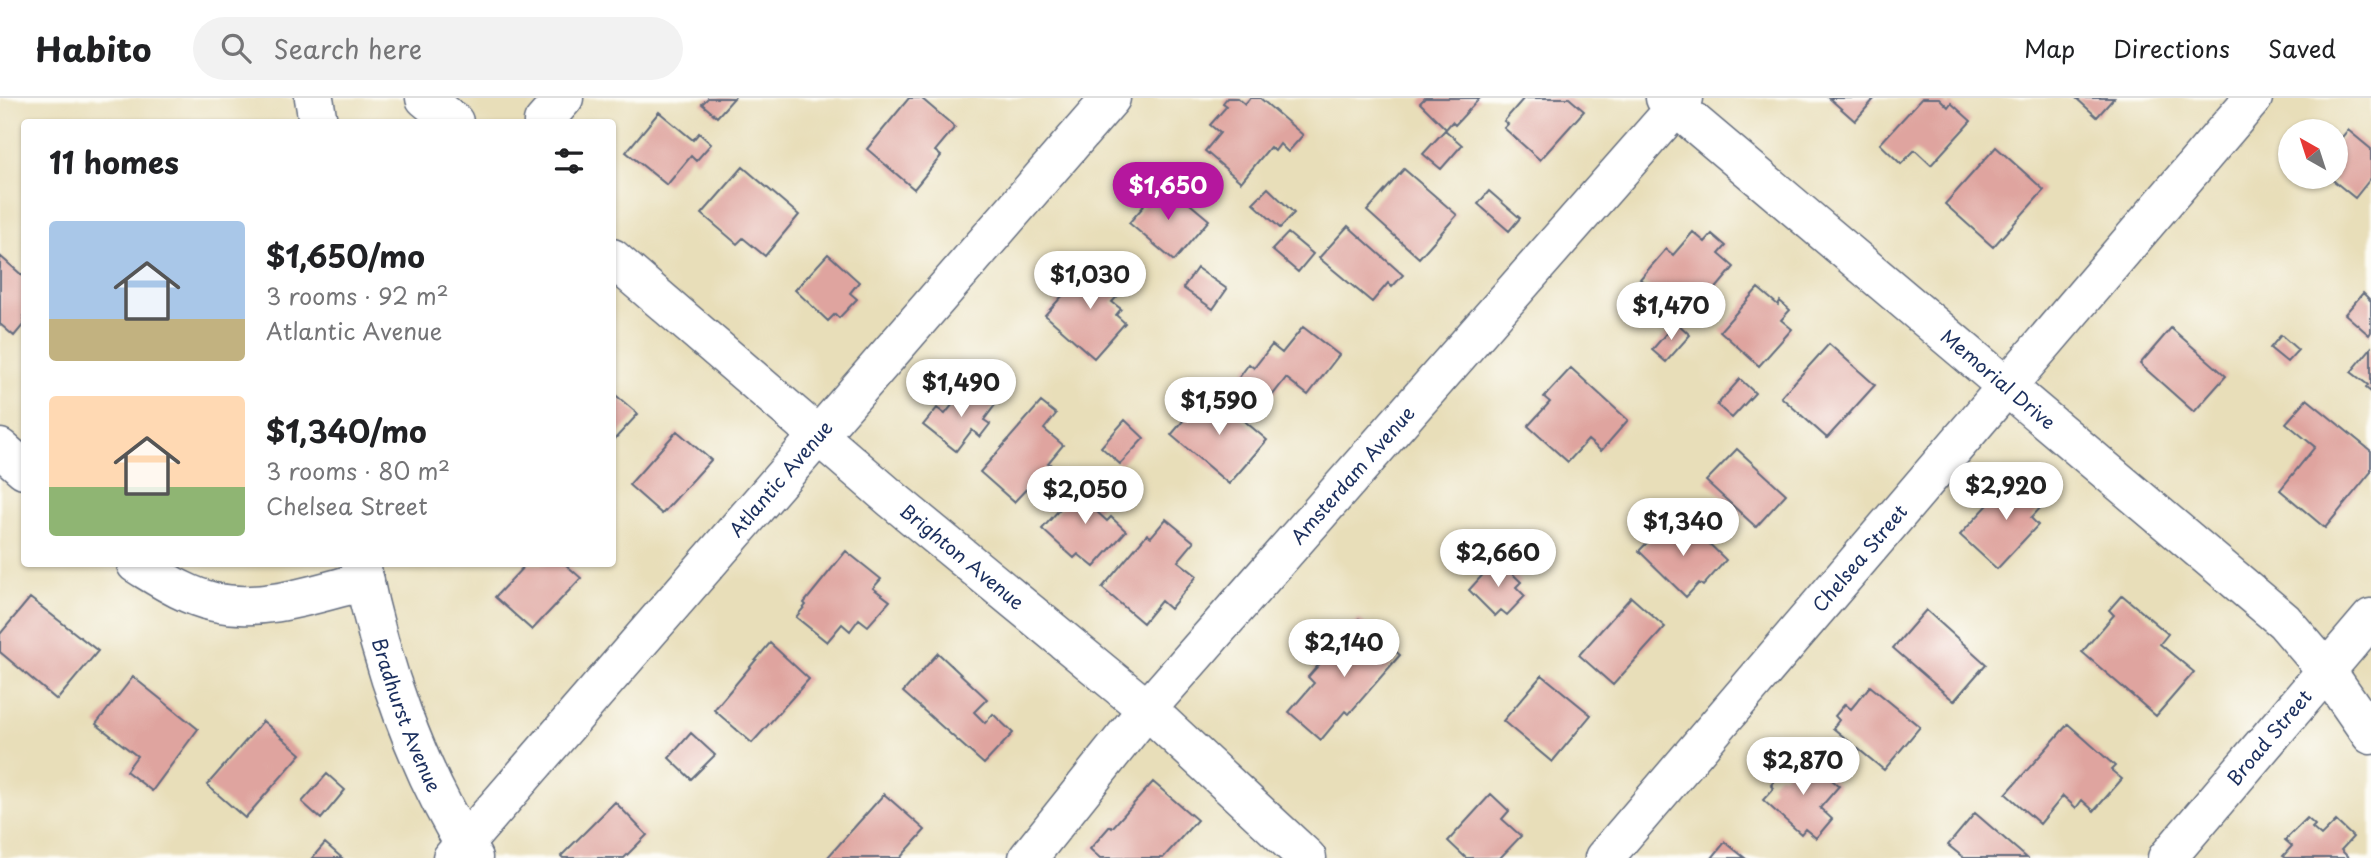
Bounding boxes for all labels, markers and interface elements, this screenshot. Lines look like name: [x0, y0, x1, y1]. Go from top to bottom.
search box: [193, 17, 683, 80]
text: Habito: [35, 23, 151, 73]
icon: search: [217, 29, 255, 67]
text: Search here: [273, 29, 422, 68]
text: Map: [2024, 30, 2075, 66]
text: Directions: [2113, 30, 2230, 66]
text: Saved: [2268, 30, 2336, 66]
north arrow: [2278, 119, 2348, 189]
map controls: [2278, 119, 2348, 189]
text: 11 homes: [49, 139, 179, 184]
icon: filters: [550, 142, 588, 180]
pin: $1,650: [1111, 162, 1225, 222]
text: $1,650: [1129, 167, 1207, 202]
text: $1,650/mo: [266, 233, 425, 278]
icon: home: [105, 249, 189, 333]
pin: $1,030: [1033, 252, 1147, 311]
text: $1,030: [1050, 256, 1130, 291]
text: 3 rooms · 92 m²: [266, 278, 449, 313]
pin: $1,470: [1614, 282, 1728, 342]
text: $1,470: [1633, 287, 1709, 322]
text: Atlantic Avenue: [266, 313, 442, 348]
street label: Memorial Drive: [1935, 322, 2062, 435]
pin: $1,490: [904, 360, 1018, 419]
text: $1,490: [922, 364, 1000, 399]
pin: $1,590: [1162, 378, 1276, 437]
text: $1,590: [1181, 382, 1257, 417]
street label: Amsterdam Avenue: [1283, 399, 1420, 550]
text: $1,340/mo: [266, 408, 427, 453]
street label: Atlantic Avenue: [722, 414, 838, 542]
icon: home: [105, 424, 189, 508]
text: 3 rooms · 80 m²: [266, 453, 450, 488]
pin: $2,920: [1949, 462, 2063, 522]
pin: $2,050: [1028, 466, 1142, 526]
text: $2,920: [1965, 467, 2047, 502]
text: $2,050: [1043, 471, 1127, 506]
text: Chelsea Street: [266, 488, 428, 523]
street label: Brighton Avenue: [894, 496, 1031, 616]
pin: $1,340: [1626, 498, 1740, 558]
street label: Chelsea Street: [1805, 498, 1913, 618]
text: $1,340: [1643, 503, 1723, 538]
pin: $2,660: [1441, 530, 1555, 589]
text: $2,660: [1456, 534, 1540, 569]
pin: $2,140: [1287, 620, 1401, 679]
text: $2,140: [1305, 624, 1383, 659]
street label: Bradhurst Avenue: [366, 635, 449, 796]
street label: Broad Street: [2220, 683, 2318, 791]
pin: $2,870: [1746, 738, 1860, 797]
text: $2,870: [1763, 742, 1843, 777]

